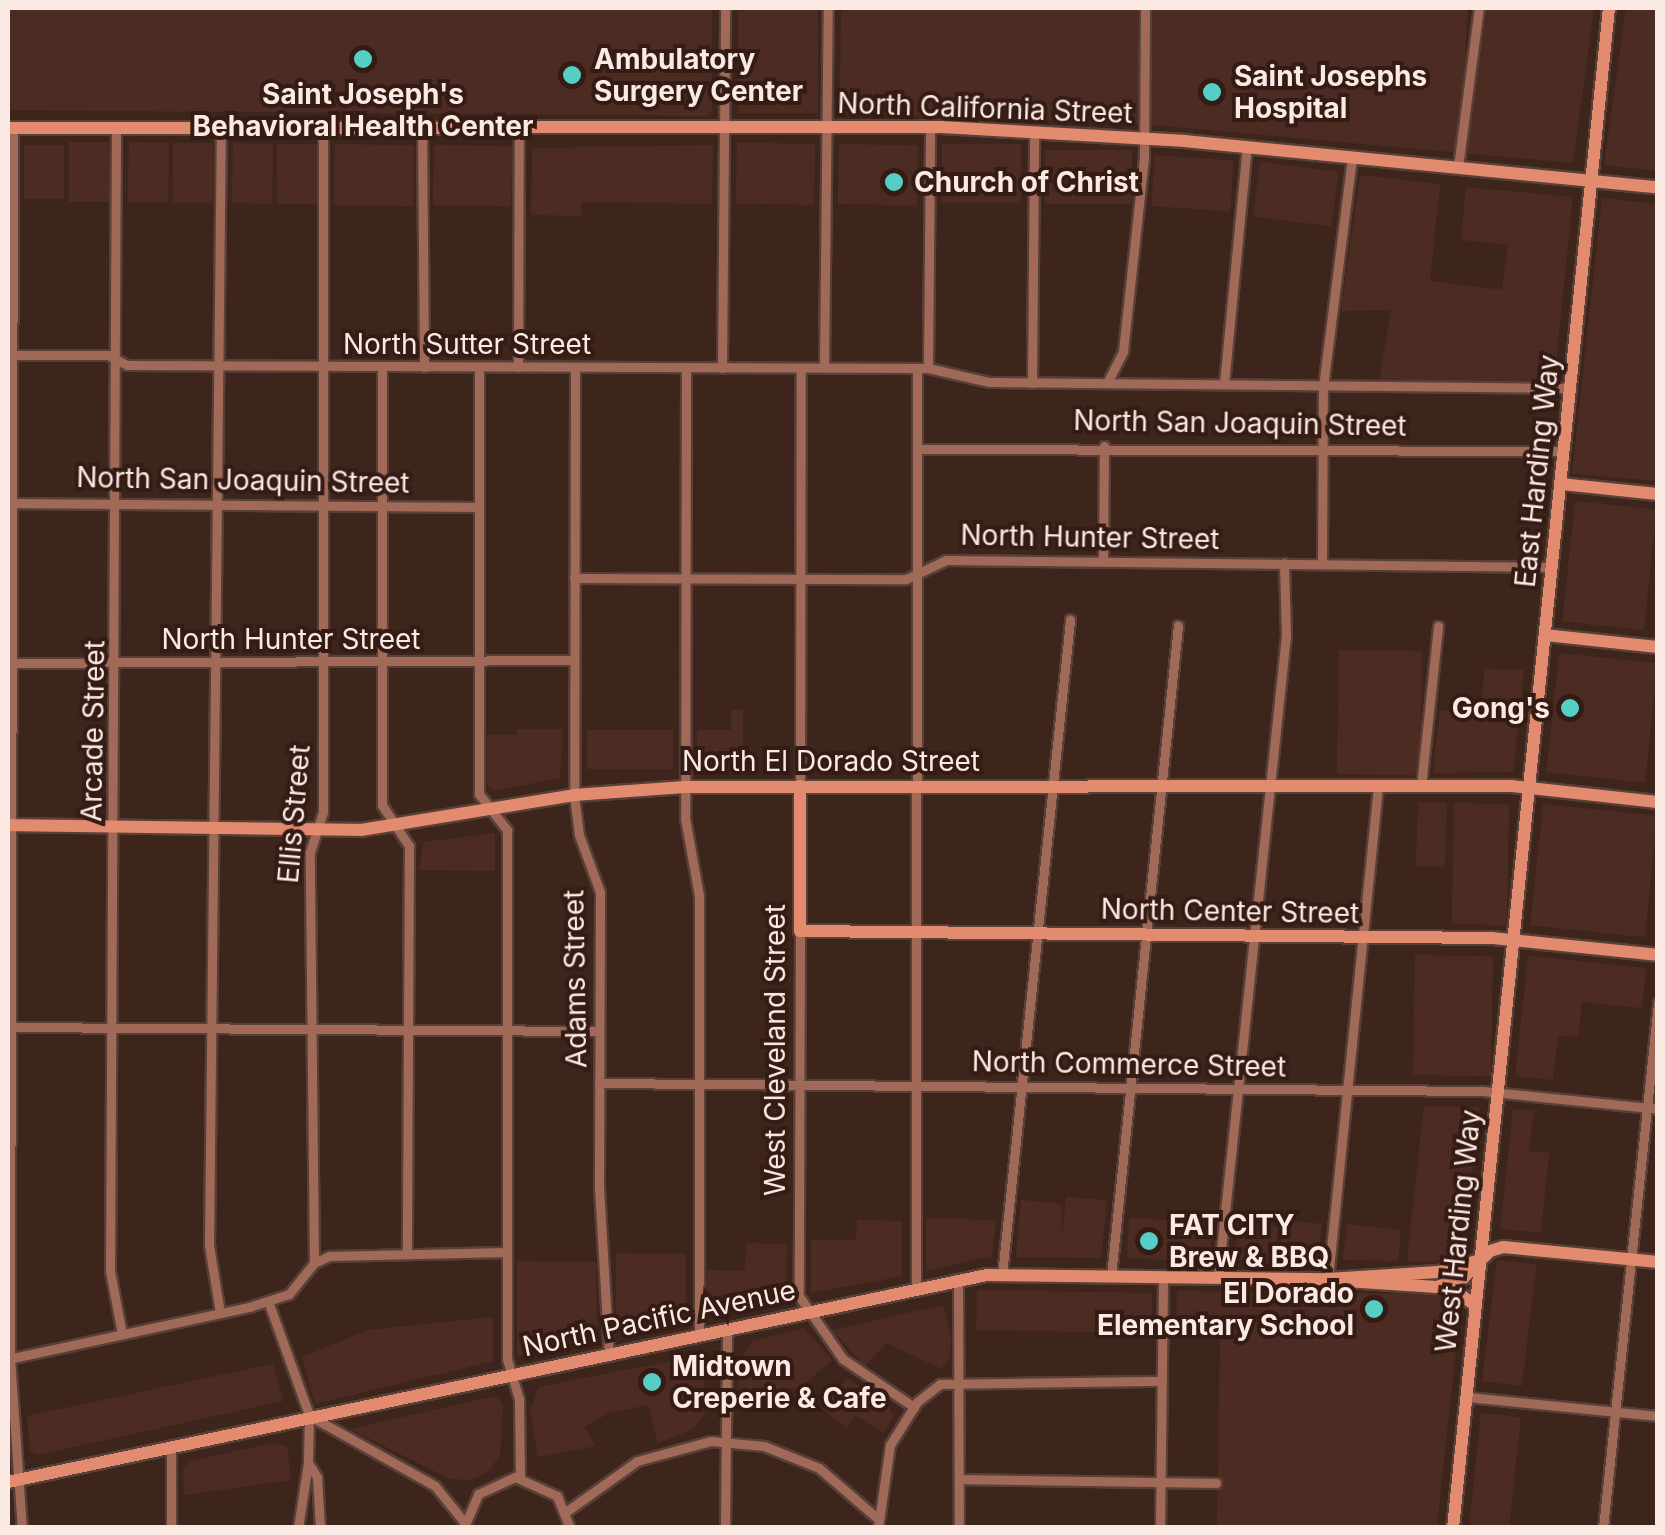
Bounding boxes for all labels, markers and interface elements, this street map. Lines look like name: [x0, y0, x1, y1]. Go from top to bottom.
place label: Ambulatory Surgery Center: [594, 42, 803, 108]
marker: Saint Joseph's Behavioral Health Center: [350, 46, 376, 72]
place label: Saint Josephs Hospital: [1234, 59, 1427, 125]
marker: Ambulatory Surgery Center: [559, 62, 585, 88]
place label: Saint Joseph's Behavioral Health Center: [193, 77, 533, 143]
marker: Saint Josephs Hospital: [1199, 79, 1225, 105]
street label: North California Street: [837, 86, 1133, 130]
place label: Church of Christ: [914, 165, 1139, 199]
marker: Church of Christ: [883, 171, 905, 193]
street label: North Sutter Street: [343, 327, 591, 361]
street label: East Harding Way: [1508, 353, 1566, 589]
street label: North San Joaquin Street: [1073, 403, 1407, 443]
street label: North San Joaquin Street: [76, 460, 410, 500]
street label: North Hunter Street: [960, 518, 1220, 556]
street label: North Hunter Street: [162, 622, 420, 656]
street label: Arcade Street: [75, 640, 111, 822]
place label: Gong's: [1452, 691, 1550, 725]
marker: Gong's: [1559, 697, 1581, 719]
street label: Ellis Street: [271, 743, 317, 885]
street label: North El Dorado Street: [682, 744, 980, 778]
street label: Adams Street: [557, 890, 593, 1068]
street label: North Center Street: [1101, 892, 1359, 930]
street label: West Cleveland Street: [758, 904, 792, 1196]
street label: North Commerce Street: [972, 1044, 1286, 1084]
street label: West Harding Way: [1429, 1108, 1487, 1354]
place label: FAT CITY Brew & BBQ: [1169, 1208, 1329, 1274]
marker: FAT CITY Brew & BBQ: [1138, 1230, 1160, 1252]
street label: North Pacific Avenue: [519, 1273, 799, 1363]
place label: El Dorado Elementary School: [1097, 1276, 1354, 1342]
marker: El Dorado Elementary School: [1363, 1298, 1385, 1320]
place label: Midtown Creperie & Cafe: [672, 1349, 887, 1415]
marker: Midtown Creperie & Cafe: [641, 1371, 663, 1393]

